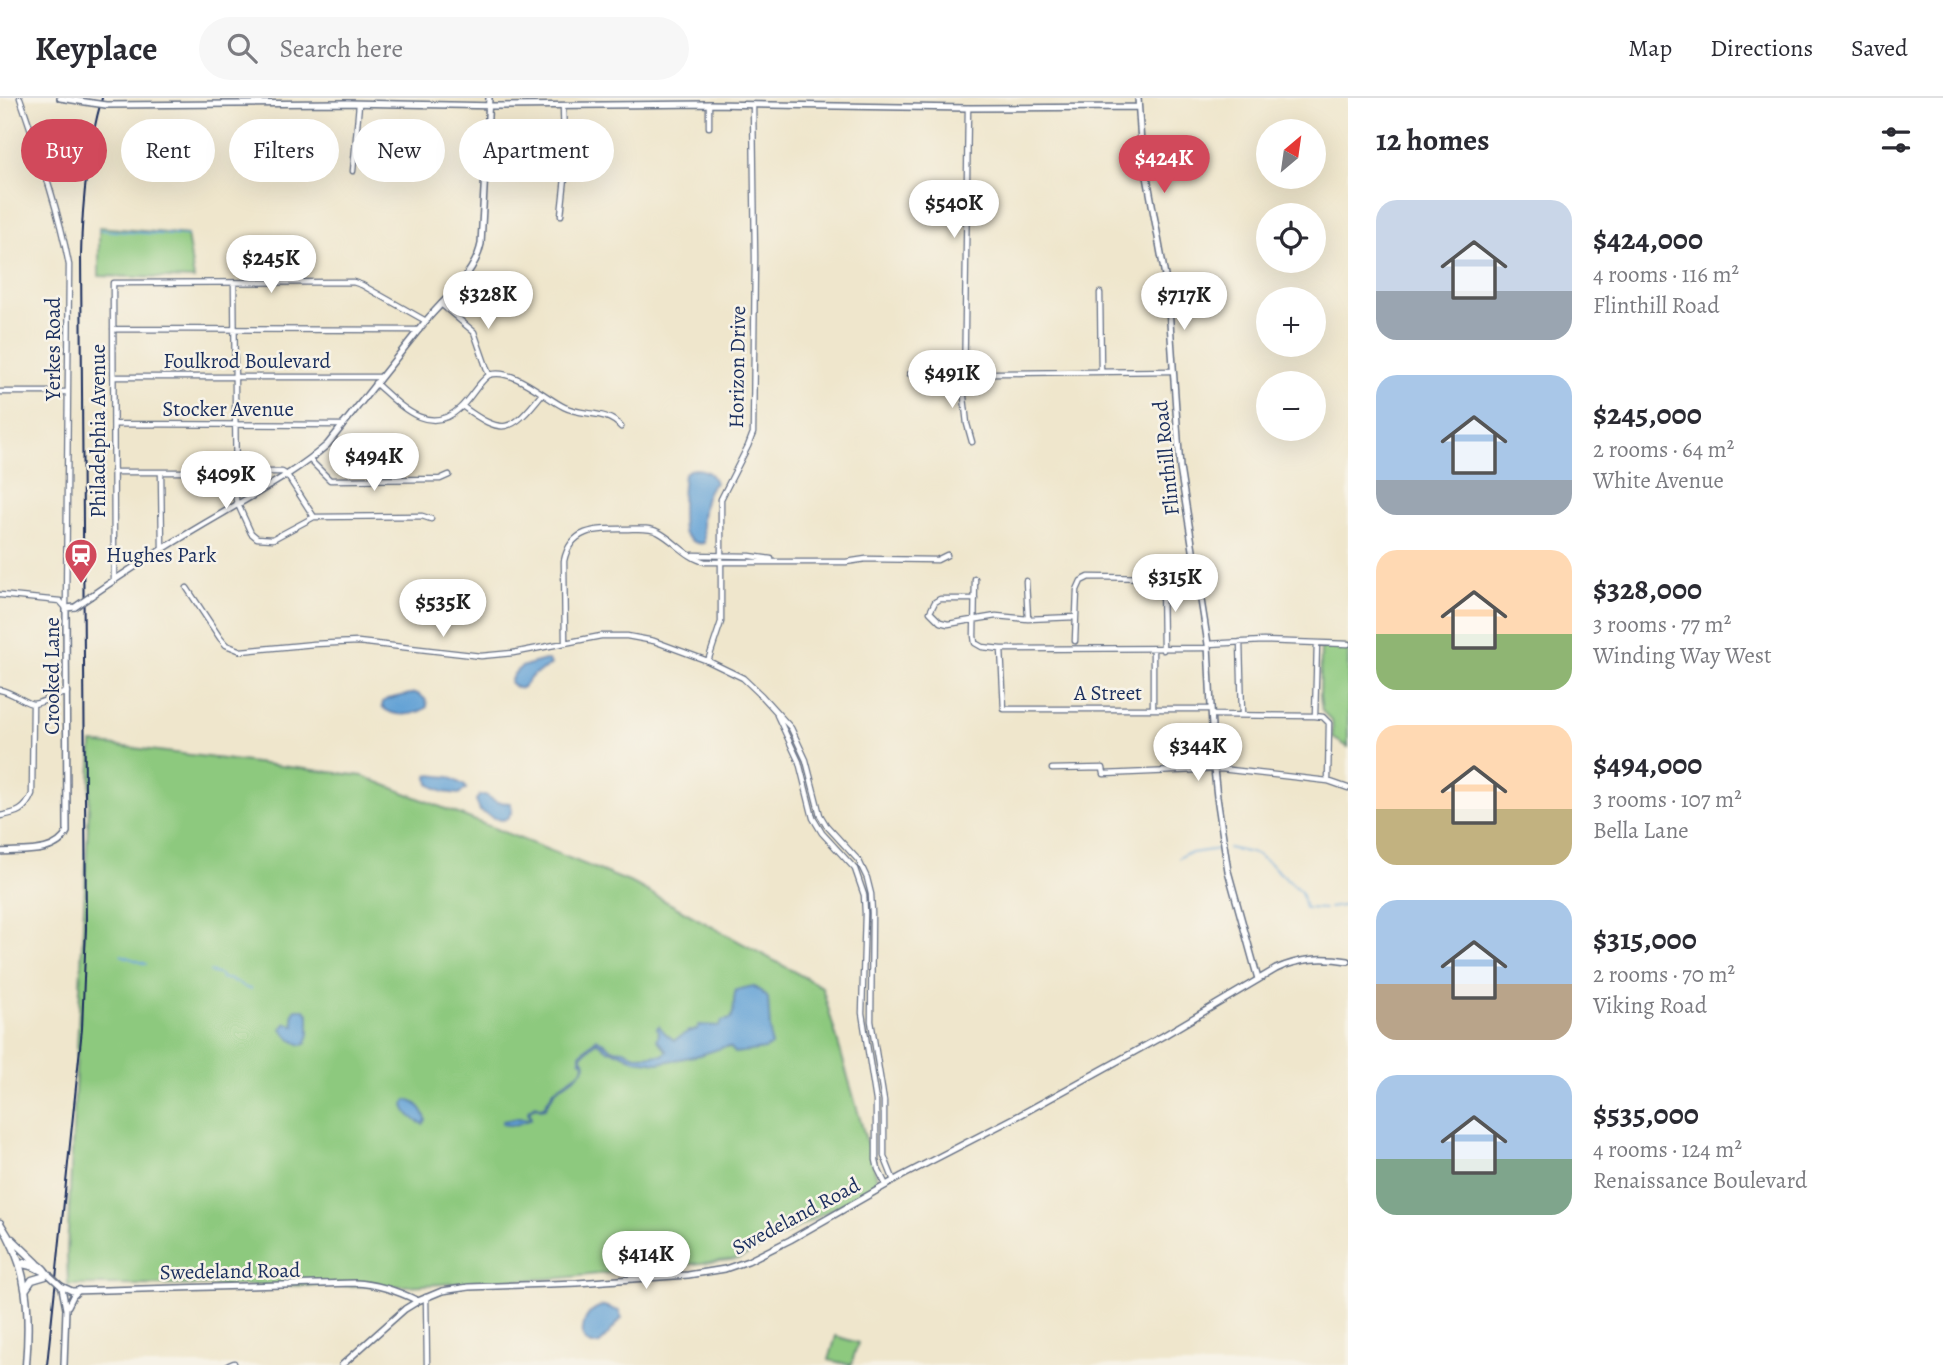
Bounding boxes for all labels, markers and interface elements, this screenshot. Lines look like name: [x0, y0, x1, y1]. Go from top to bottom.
search box: [199, 17, 689, 80]
text: Keyplace: [35, 26, 157, 71]
icon: search: [223, 29, 261, 67]
text: Search here: [279, 31, 403, 66]
text: Map: [1628, 32, 1672, 64]
text: Directions: [1710, 32, 1813, 64]
text: Saved: [1851, 32, 1908, 64]
chip: Buy: [21, 119, 107, 182]
chip: Rent: [121, 119, 215, 182]
chip: Filters: [229, 119, 339, 182]
chip: New: [353, 119, 445, 182]
chip: Apartment: [459, 119, 614, 182]
north arrow: [1256, 119, 1326, 189]
map controls: [1256, 119, 1326, 441]
text: 12 homes: [1376, 120, 1489, 160]
icon: filters: [1877, 121, 1915, 159]
pin: $424K: [1115, 136, 1213, 195]
text: $424K: [1135, 142, 1193, 173]
pin: $540K: [905, 180, 1003, 240]
text: $540K: [925, 187, 983, 218]
button: locate: [1256, 203, 1326, 273]
text: $424,000: [1593, 219, 1703, 259]
icon: home: [1432, 228, 1516, 312]
pin: $245K: [222, 236, 320, 295]
text: $245K: [242, 242, 300, 273]
text: 4 rooms · 116 m²: [1593, 259, 1739, 290]
pin: $328K: [439, 272, 537, 331]
pin: $717K: [1135, 272, 1233, 332]
text: $328K: [459, 278, 517, 309]
text: $717K: [1157, 279, 1211, 310]
button: +: [1256, 287, 1326, 357]
text: Flinthill Road: [1593, 290, 1720, 321]
street label: Yerkes Road: [39, 296, 67, 402]
street label: Horizon Drive: [722, 305, 752, 429]
street label: Philadelphia Avenue: [84, 344, 112, 518]
street label: Foulkrod Boulevard: [163, 347, 331, 375]
pin: $491K: [903, 350, 1001, 410]
text: $491K: [924, 357, 980, 388]
button: −: [1256, 371, 1326, 441]
text: $245,000: [1593, 394, 1702, 434]
street label: Stocker Avenue: [162, 395, 294, 423]
street label: Flinthill Road: [1146, 398, 1186, 517]
icon: home: [1432, 403, 1516, 487]
pin: $494K: [325, 434, 423, 493]
text: 2 rooms · 64 m²: [1593, 434, 1734, 465]
text: $494K: [345, 440, 403, 471]
pin: $409K: [177, 452, 275, 511]
text: $409K: [197, 458, 255, 489]
text: White Avenue: [1593, 465, 1724, 496]
station icon: Hughes Park: [62, 536, 100, 585]
place label: Hughes Park: [106, 541, 217, 569]
pin: $315K: [1126, 554, 1224, 614]
text: $315K: [1148, 561, 1202, 592]
text: $328,000: [1593, 569, 1702, 609]
icon: home: [1432, 578, 1516, 662]
pin: $535K: [394, 580, 492, 639]
text: $535K: [415, 586, 471, 617]
text: 3 rooms · 77 m²: [1593, 609, 1731, 640]
street label: Crooked Lane: [38, 617, 66, 735]
text: Winding Way West: [1593, 640, 1772, 671]
street label: A Street: [1073, 679, 1142, 707]
pin: $344K: [1149, 724, 1247, 783]
text: $344K: [1169, 730, 1227, 761]
text: $494,000: [1593, 744, 1702, 784]
icon: home: [1432, 753, 1516, 837]
text: 3 rooms · 107 m²: [1593, 784, 1742, 815]
text: Bella Lane: [1593, 815, 1689, 846]
text: $315,000: [1593, 919, 1697, 959]
icon: home: [1432, 928, 1516, 1012]
text: 2 rooms · 70 m²: [1593, 959, 1735, 990]
text: Viking Road: [1593, 990, 1707, 1021]
text: $535,000: [1593, 1094, 1699, 1134]
icon: home: [1432, 1103, 1516, 1187]
text: 4 rooms · 124 m²: [1593, 1134, 1742, 1165]
text: Renaissance Boulevard: [1593, 1165, 1807, 1196]
street label: Swedeland Road: [727, 1170, 865, 1261]
pin: $414K: [597, 1232, 695, 1291]
text: $414K: [618, 1238, 674, 1269]
street label: Swedeland Road: [159, 1256, 301, 1286]

